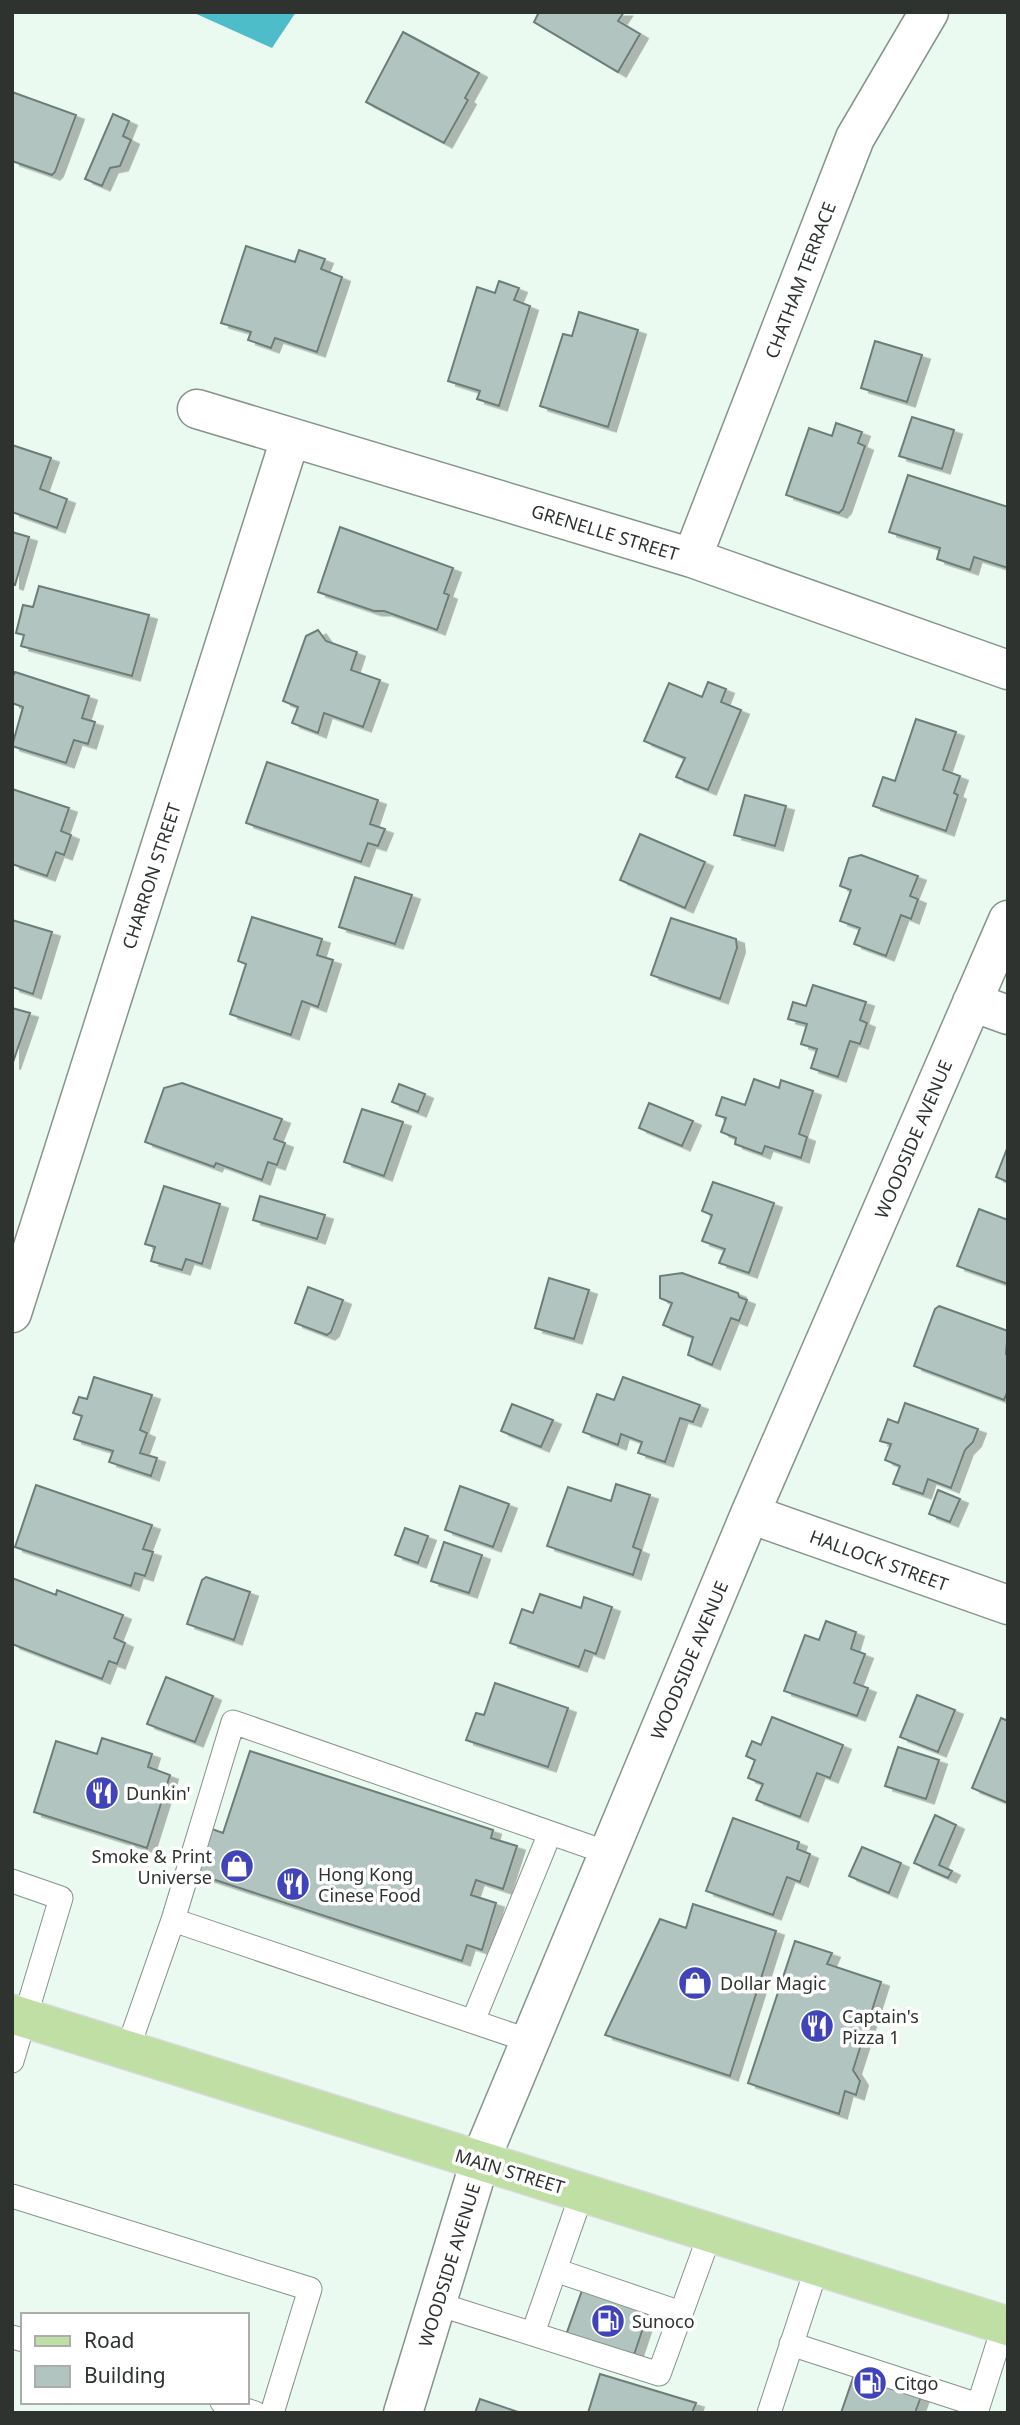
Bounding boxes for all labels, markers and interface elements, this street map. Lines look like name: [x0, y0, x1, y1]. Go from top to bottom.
street label: CHATHAM TERRACE: [759, 198, 841, 362]
street label: GRENELLE STREET: [528, 498, 682, 566]
street label: CHARRON STREET: [116, 800, 186, 952]
street label: WOODSIDE AVENUE: [869, 1056, 957, 1222]
street label: HALLOCK STREET: [806, 1524, 952, 1596]
street label: WOODSIDE AVENUE: [645, 1577, 733, 1743]
restaurant icon: Dunkin': [83, 1774, 121, 1812]
place label: Dunkin': [126, 1781, 191, 1805]
place label: Smoke & Print Universe: [92, 1844, 212, 1889]
shop icon: Smoke & Print Universe: [218, 1847, 256, 1885]
place label: Hong Kong Cinese Food: [318, 1862, 421, 1907]
restaurant icon: Hong Kong Cinese Food: [274, 1865, 312, 1903]
shop icon: Dollar Magic: [676, 1964, 714, 2002]
place label: Dollar Magic: [720, 1971, 827, 1995]
place label: Captain's Pizza 1: [842, 2004, 919, 2049]
restaurant icon: Captain's Pizza 1: [798, 2007, 836, 2045]
street label: MAIN STREET: [452, 2143, 568, 2199]
street label: WOODSIDE AVENUE: [413, 2180, 485, 2350]
fuel station icon: Sunoco: [589, 2302, 627, 2340]
place label: Sunoco: [632, 2309, 695, 2333]
legend: [21, 2313, 248, 2404]
text: Road: [84, 2326, 134, 2354]
text: Building: [84, 2361, 166, 2389]
fuel station icon: Citgo: [851, 2364, 889, 2402]
place label: Citgo: [894, 2371, 938, 2395]

